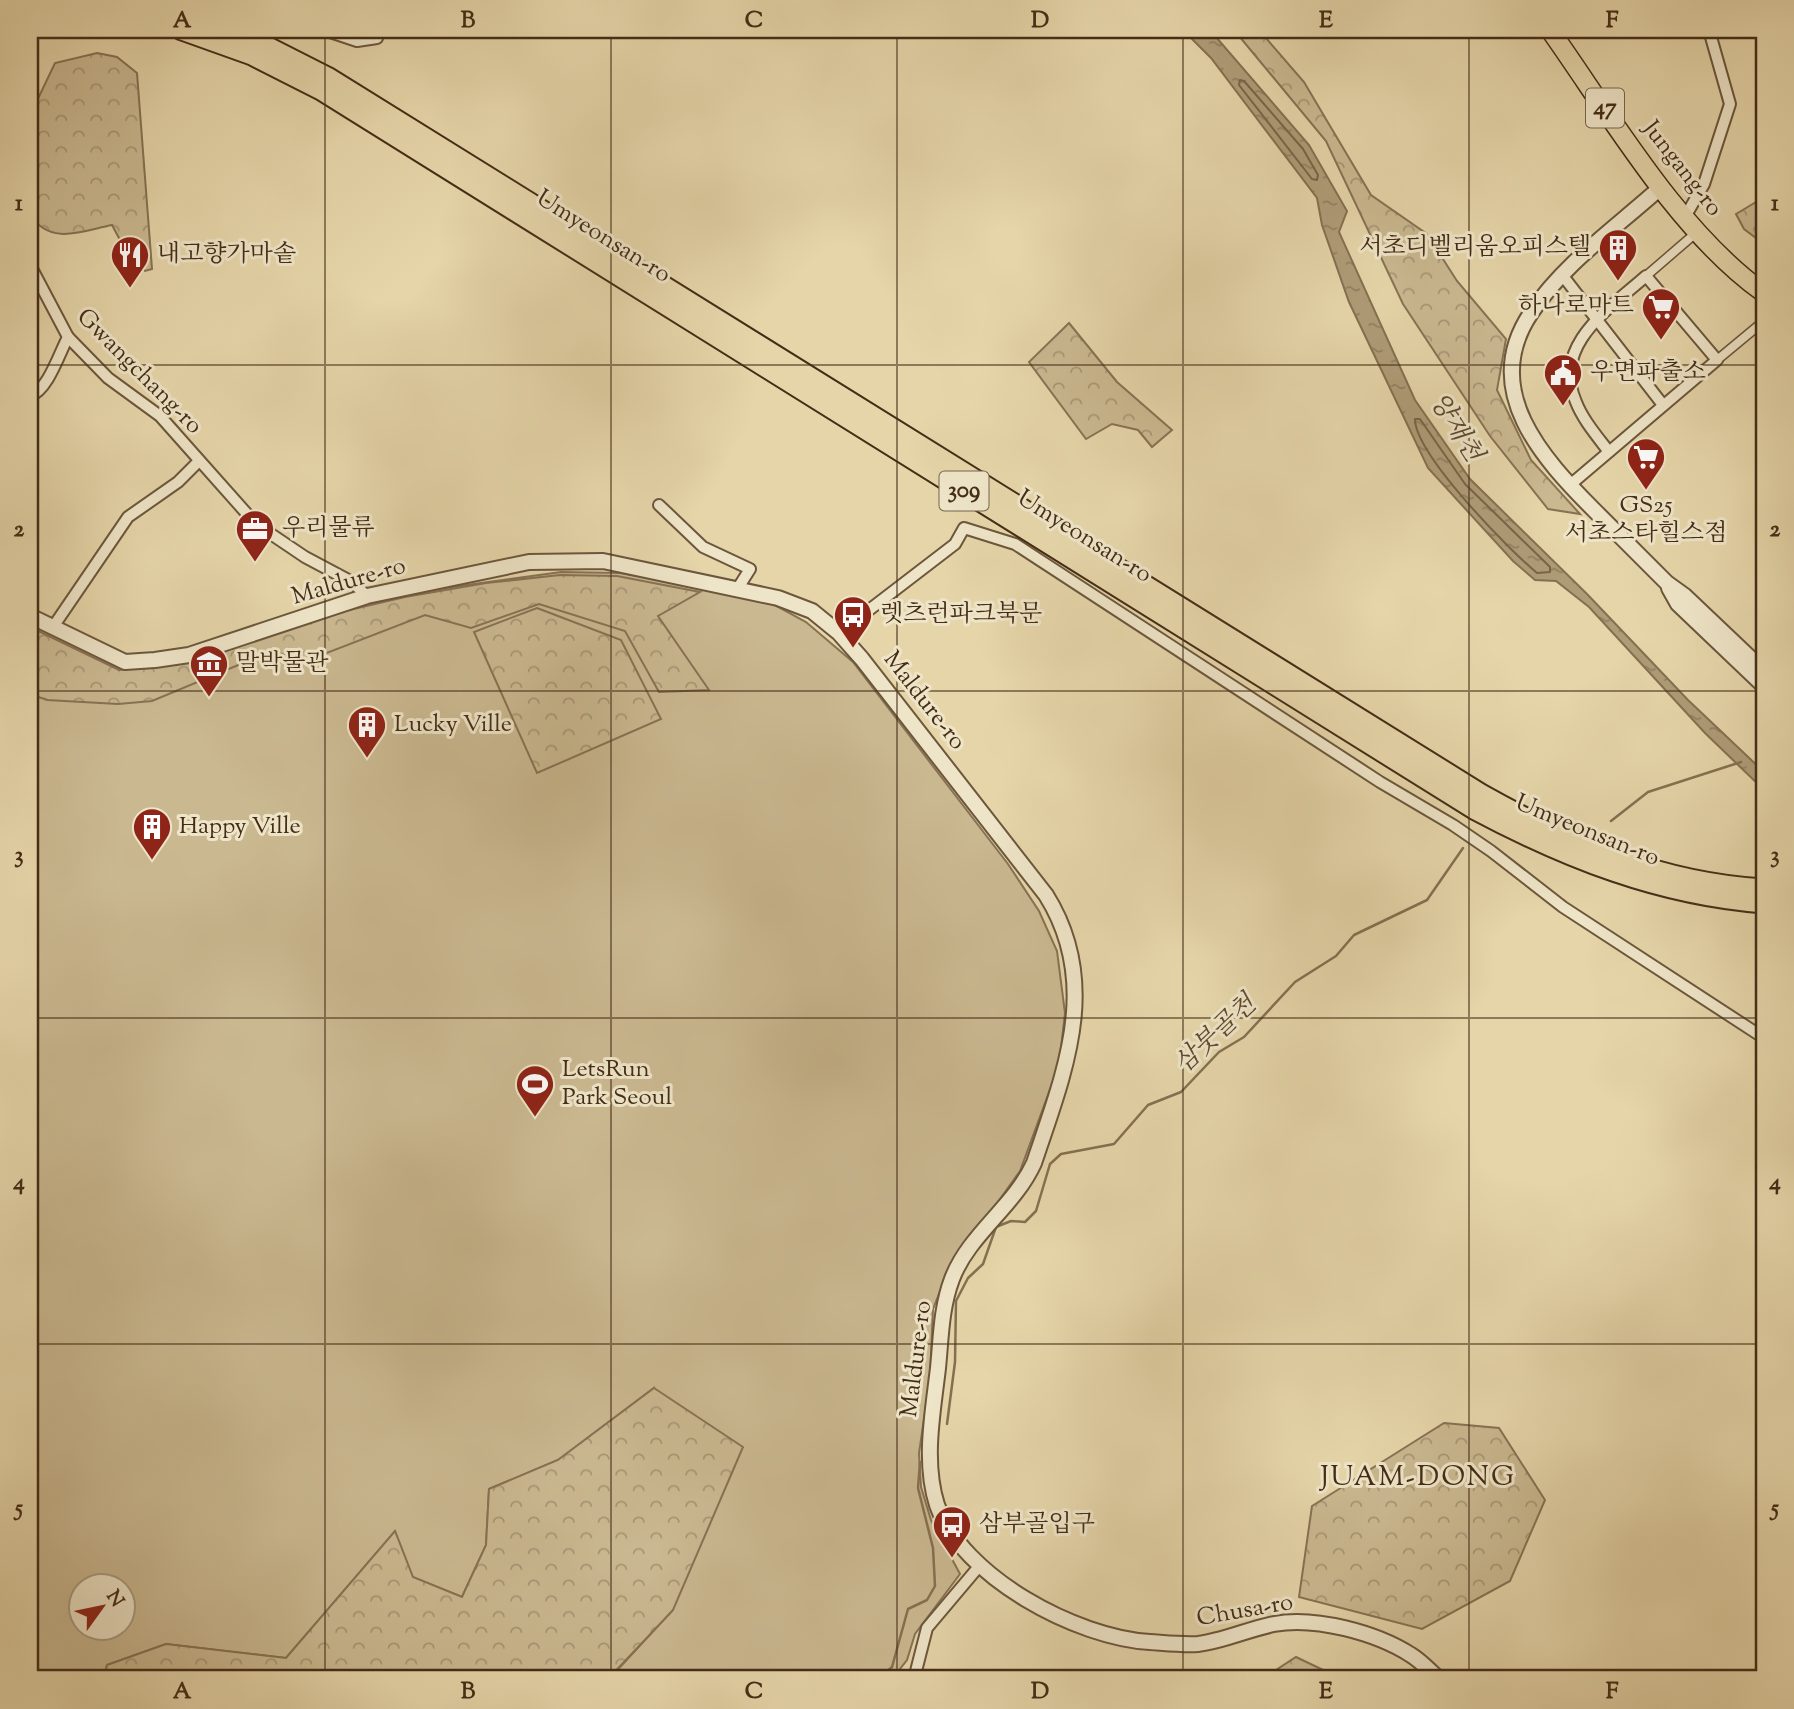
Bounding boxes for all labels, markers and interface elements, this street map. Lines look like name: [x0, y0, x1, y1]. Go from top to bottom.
text: A: [173, 5, 192, 38]
text: B: [461, 5, 476, 38]
text: C: [745, 5, 763, 38]
text: D: [1031, 5, 1049, 38]
text: E: [1319, 5, 1333, 38]
text: F: [1606, 5, 1619, 38]
road number: 47: [1586, 88, 1624, 128]
street label: Jungang-ro: [1632, 112, 1730, 224]
street label: Umyeonsan-ro: [529, 182, 677, 292]
text: 1: [15, 188, 23, 221]
text: 1: [1771, 188, 1779, 221]
building icon: 서초디벨리움오피스텔: [1597, 227, 1639, 282]
place label: 서초디벨리움오피스텔: [1359, 231, 1591, 265]
restaurant icon: 내고향가마솥: [109, 234, 151, 289]
place label: 내고향가마솥: [157, 238, 296, 272]
supermarket icon: 하나로마트: [1640, 286, 1682, 341]
place label: 하나로마트: [1518, 290, 1634, 324]
street label: Gwangchang-ro: [68, 301, 210, 443]
public building icon: 우면파출소: [1542, 352, 1584, 407]
place label: 우면파출소: [1590, 356, 1706, 390]
water label: 양재천: [1419, 386, 1492, 471]
supermarket icon: GS25 서초스타힐스점: [1625, 436, 1667, 491]
road number: 309: [940, 471, 988, 510]
street label: Umyeonsan-ro: [1010, 482, 1158, 592]
place label: GS25 서초스타힐스점: [1565, 489, 1727, 551]
office icon: 우리물류: [234, 508, 276, 563]
place label: 우리물류: [282, 512, 375, 546]
text: 2: [14, 514, 25, 547]
text: 2: [1770, 514, 1781, 547]
street label: Maldure-ro: [288, 550, 410, 614]
bus stop icon: 렛츠런파크북문: [832, 594, 874, 649]
place label: 렛츠런파크북문: [880, 598, 1042, 632]
museum icon: 말박물관: [188, 643, 230, 698]
street label: Maldure-ro: [875, 644, 973, 758]
place label: 말박물관: [236, 647, 329, 681]
building icon: Lucky Ville: [346, 704, 388, 759]
place label: Lucky Ville: [394, 708, 512, 742]
street label: Umyeonsan-ro: [1510, 787, 1664, 875]
building icon: Happy Ville: [131, 806, 173, 861]
place label: Happy Ville: [179, 810, 301, 844]
text: 3: [14, 840, 24, 873]
text: 3: [1770, 840, 1780, 873]
water label: 삼붓골천: [1167, 986, 1267, 1083]
place label: LetsRun Park Seoul: [562, 1053, 672, 1115]
sports icon: LetsRun Park Seoul: [514, 1063, 556, 1118]
text: 4: [12, 1167, 25, 1200]
text: 4: [1768, 1167, 1781, 1200]
street label: Maldure-ro: [893, 1299, 941, 1419]
district label: JUAM-DONG: [1318, 1458, 1516, 1498]
text: 5: [13, 1493, 23, 1526]
text: 5: [1769, 1493, 1779, 1526]
bus stop icon: 삼부골입구: [931, 1504, 973, 1559]
place label: 삼부골입구: [979, 1508, 1095, 1542]
north arrow: [66, 1572, 136, 1642]
text: N: [99, 1585, 130, 1613]
street label: Chusa-ro: [1194, 1586, 1296, 1636]
text: A: [173, 1676, 192, 1709]
text: B: [461, 1676, 476, 1709]
text: C: [745, 1676, 763, 1709]
text: D: [1031, 1676, 1049, 1709]
text: E: [1319, 1676, 1333, 1709]
text: F: [1606, 1676, 1619, 1709]

